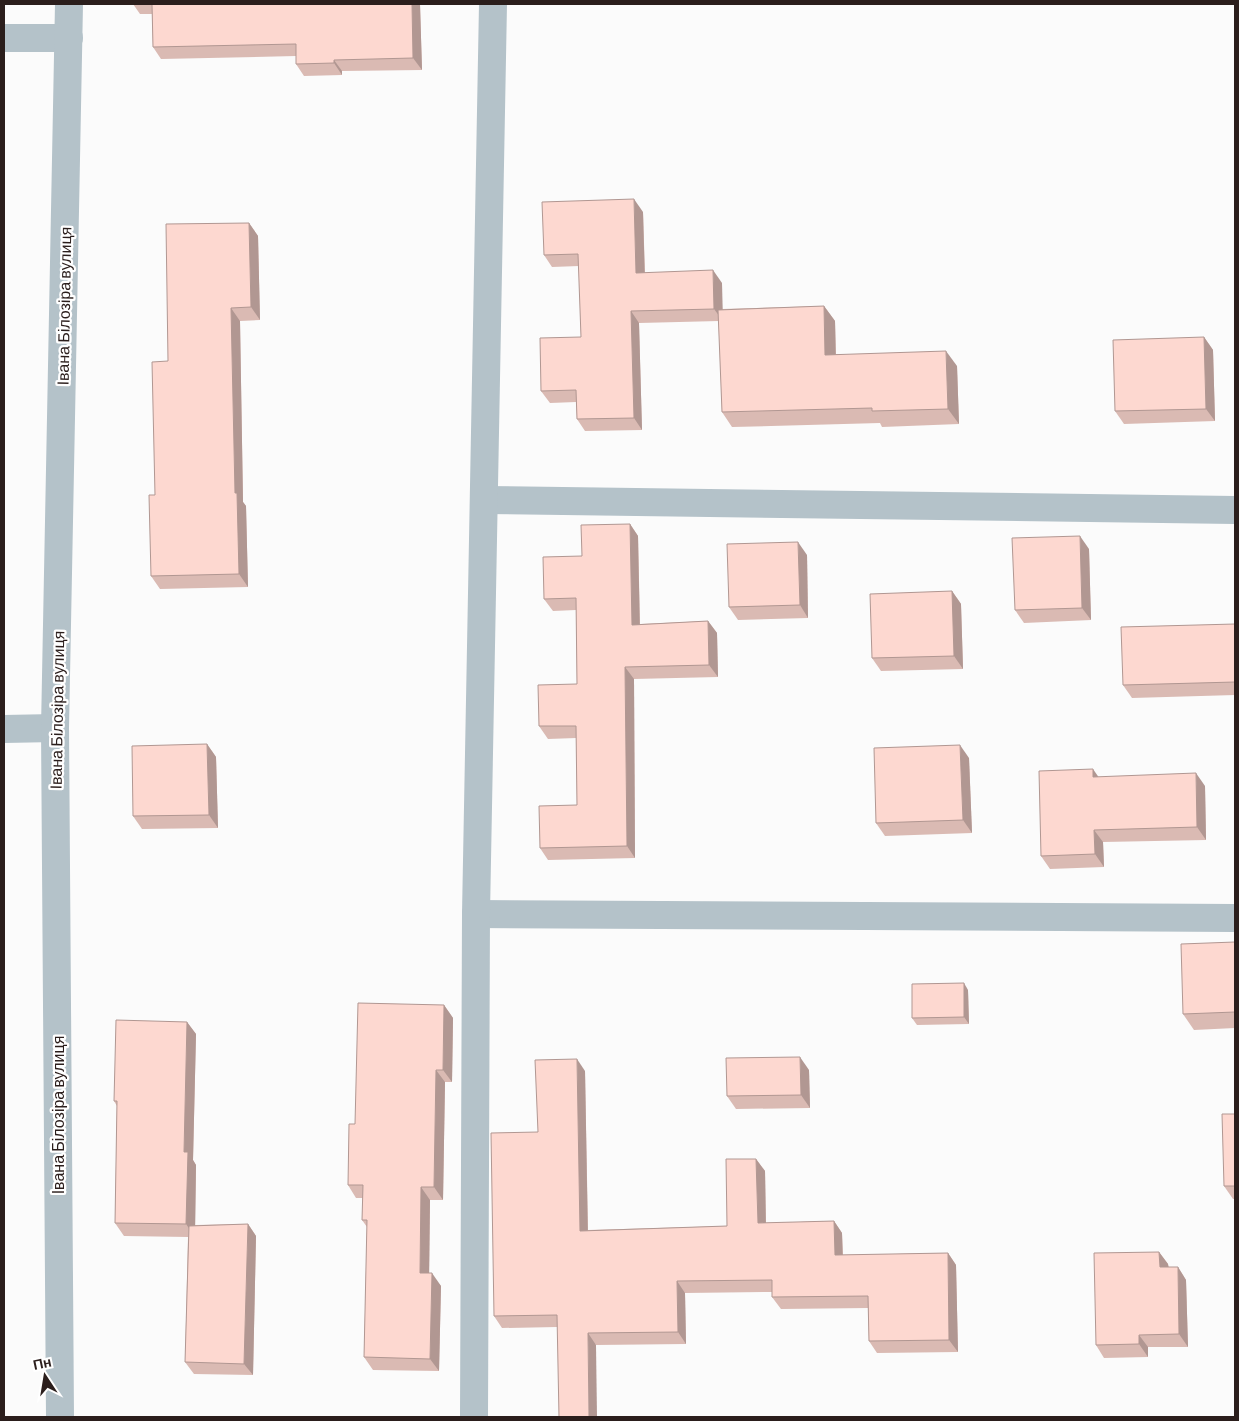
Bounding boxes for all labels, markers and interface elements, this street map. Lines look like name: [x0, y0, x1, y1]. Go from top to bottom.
street label: Івана Білозіра вулиця: [53, 226, 74, 385]
street label: Івана Білозіра вулиця: [46, 630, 67, 789]
street label: Івана Білозіра вулиця: [48, 1036, 67, 1194]
north arrow: [20, 1351, 70, 1401]
text: Пн: [31, 1353, 53, 1373]

